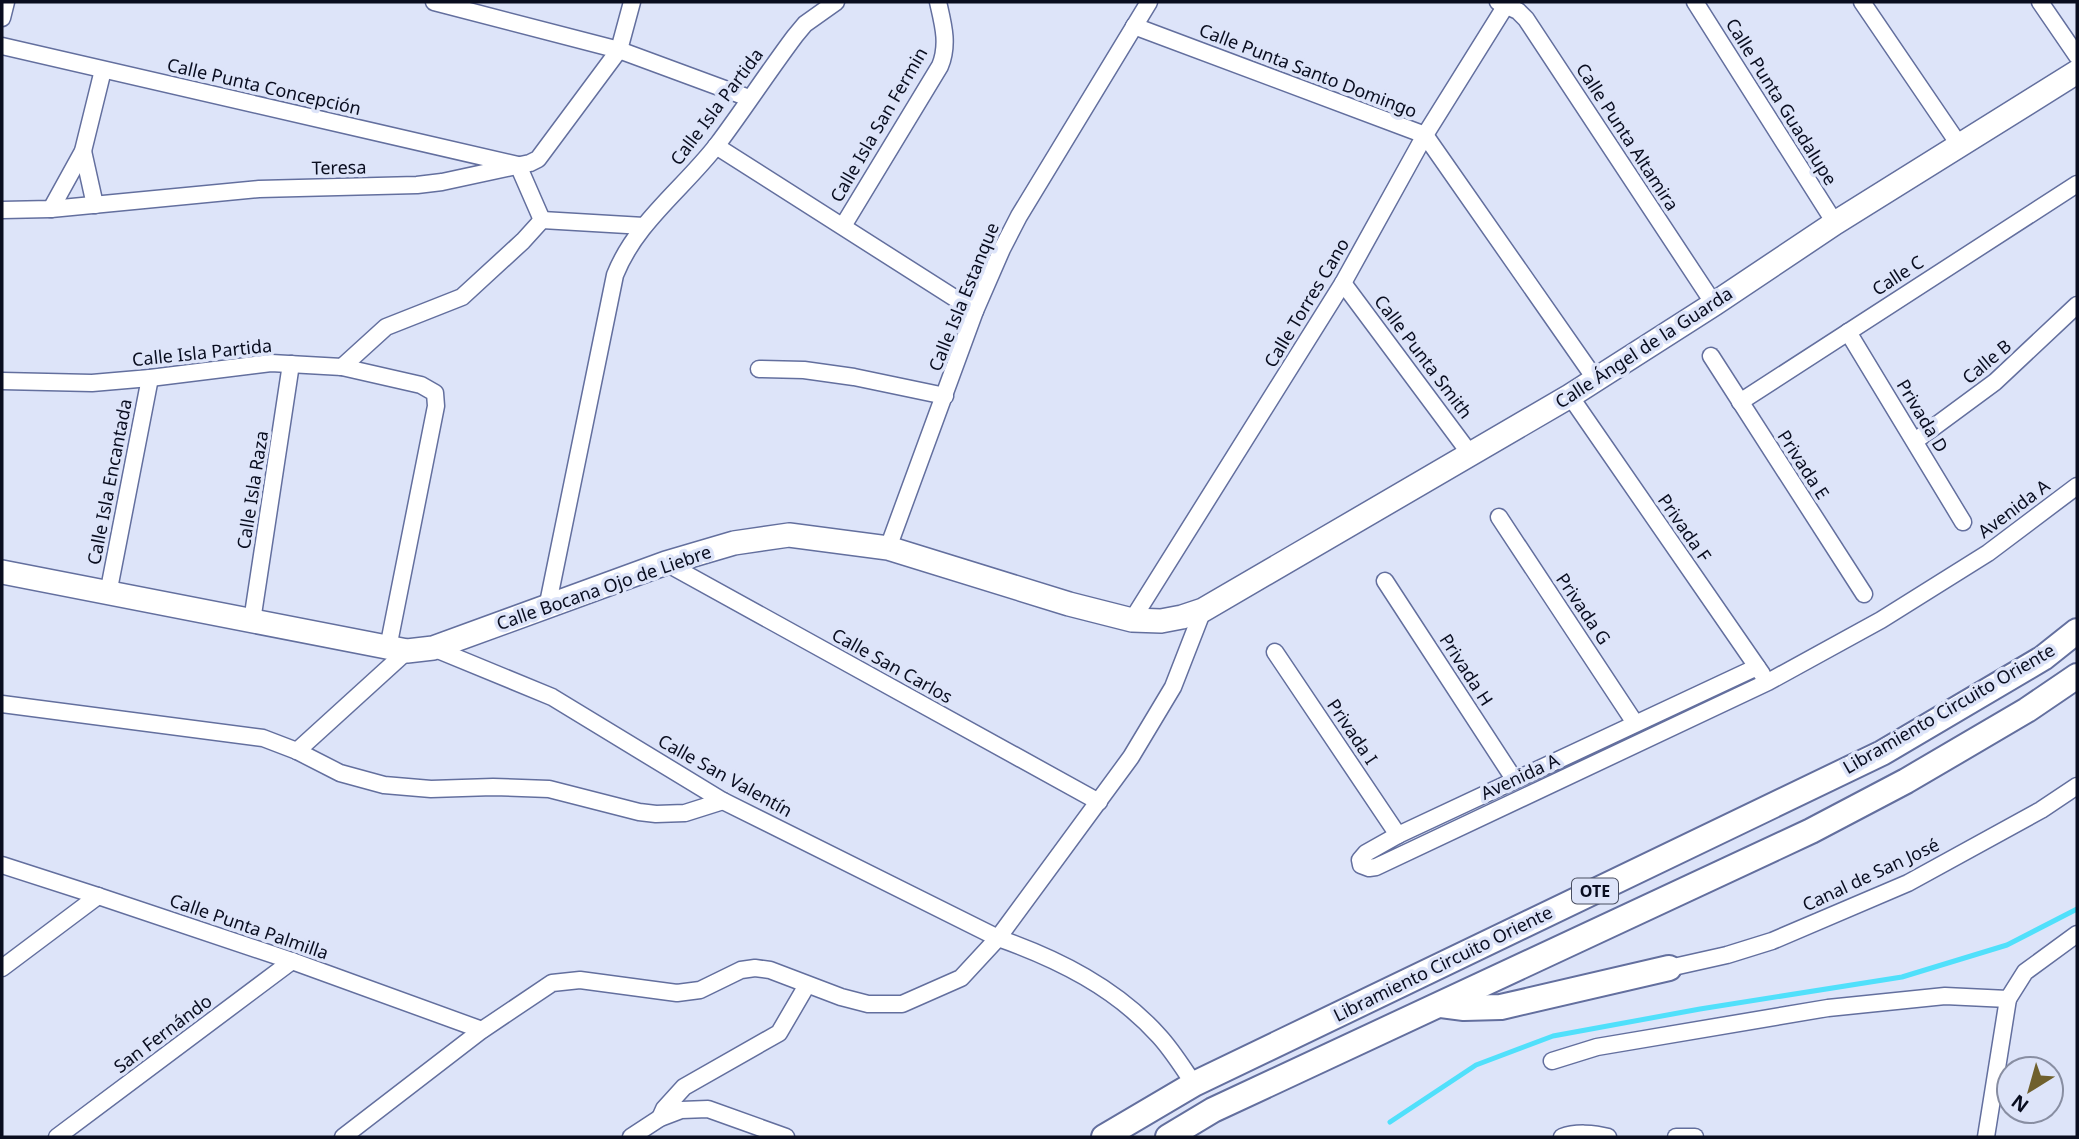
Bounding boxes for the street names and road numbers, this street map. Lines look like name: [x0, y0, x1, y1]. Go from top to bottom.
street label: Calle Punta Guadalupe: [1721, 13, 1843, 189]
street label: Calle Punta Santo Domingo: [1196, 17, 1421, 123]
street label: Calle Isla Partida: [664, 43, 768, 170]
street label: Calle Isla San Fermin: [824, 43, 932, 206]
street label: Calle Punta Concepción: [165, 52, 364, 120]
street label: Calle Punta Altamira: [1571, 58, 1685, 215]
street label: Teresa: [311, 155, 367, 179]
street label: Calle Isla Estanque: [922, 219, 1004, 375]
street label: Calle Torres Cano: [1258, 233, 1354, 372]
street label: Calle C: [1867, 250, 1928, 301]
street label: Calle Ángel de la Guarda: [1550, 281, 1737, 414]
street label: Calle Punta Smith: [1369, 290, 1478, 423]
street label: Calle Isla Partida: [131, 333, 273, 371]
street label: Calle B: [1957, 334, 2016, 389]
street label: Privada D: [1892, 375, 1954, 456]
street label: Calle Isla Encantada: [81, 397, 137, 567]
street label: Privada E: [1773, 425, 1835, 504]
street label: Calle Isla Raza: [231, 429, 273, 551]
street label: Avenida A: [1973, 473, 2055, 543]
street label: Privada F: [1653, 489, 1717, 566]
street label: Calle Bocana Ojo de Liebre: [493, 539, 714, 635]
street label: Privada G: [1551, 568, 1616, 649]
street label: Calle San Carlos: [828, 622, 957, 708]
street label: Privada H: [1435, 629, 1499, 710]
street label: Libramiento Circuito Oriente: [1838, 638, 2059, 779]
street label: Privada I: [1322, 694, 1384, 769]
street label: Calle San Valentín: [654, 728, 797, 822]
street label: Avenida A: [1476, 747, 1563, 805]
street label: Canal de San José: [1798, 832, 1943, 916]
road number: OTE: [1572, 878, 1618, 904]
street label: Calle Punta Palmilla: [167, 888, 332, 965]
street label: Libramiento Circuito Oriente: [1329, 900, 1556, 1027]
street label: San Fernándo: [108, 988, 216, 1078]

